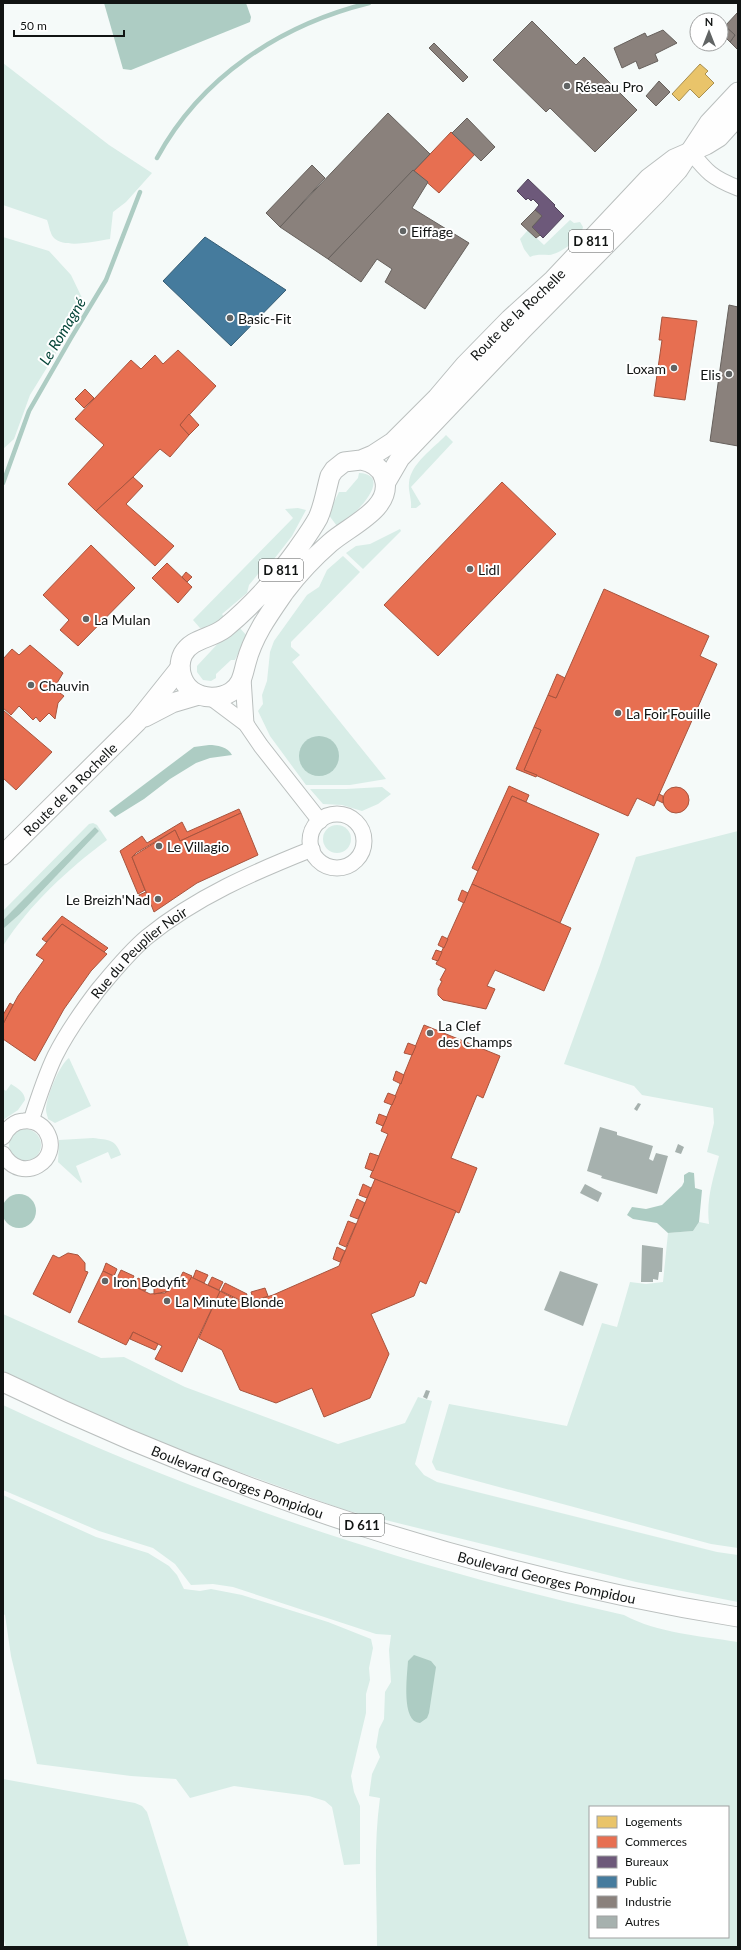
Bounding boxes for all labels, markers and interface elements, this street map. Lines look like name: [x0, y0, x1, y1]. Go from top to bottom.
scale bar: [14, 12, 124, 38]
north arrow: [689, 12, 729, 52]
text: N: [705, 15, 713, 28]
text: 50 m: [20, 18, 47, 33]
place label: Réseau Pro: [575, 78, 644, 95]
marker: Réseau Pro: [562, 81, 572, 91]
place label: Eiffage: [411, 223, 453, 240]
marker: Eiffage: [398, 226, 408, 236]
road number: D 811: [569, 230, 613, 252]
street label: Route de la Rochelle: [466, 265, 568, 364]
water label: Le Romagné: [35, 294, 89, 368]
place label: Basic-Fit: [238, 310, 291, 327]
marker: Basic-Fit: [225, 313, 235, 323]
place label: Loxam: [626, 360, 666, 377]
marker: Loxam: [669, 363, 679, 373]
place label: Elis: [700, 366, 721, 383]
marker: Elis: [724, 369, 734, 379]
road number: D 811: [259, 559, 303, 581]
place label: Lidl: [478, 561, 500, 578]
marker: Lidl: [465, 564, 475, 574]
place label: La Mulan: [94, 611, 150, 628]
marker: La Mulan: [81, 614, 91, 624]
place label: Chauvin: [39, 677, 89, 694]
marker: Chauvin: [26, 680, 36, 690]
place label: La Foir'Fouille: [626, 705, 711, 722]
marker: La Foir'Fouille: [613, 708, 623, 718]
street label: Route de la Rochelle: [19, 739, 120, 839]
place label: Le Villagio: [167, 838, 229, 855]
marker: Le Villagio: [154, 841, 164, 851]
place label: Le Breizh'Nad: [66, 891, 150, 908]
marker: Le Breizh'Nad: [153, 894, 163, 904]
street label: Rue du Peuplier Noir: [87, 902, 190, 1001]
place label: La Clef des Champs: [438, 1017, 512, 1050]
marker: La Clef des Champs: [425, 1028, 435, 1038]
place label: Iron Bodyfit: [113, 1273, 186, 1290]
marker: Iron Bodyfit: [100, 1276, 110, 1286]
place label: La Minute Blonde: [175, 1293, 284, 1310]
marker: La Minute Blonde: [162, 1296, 172, 1306]
street label: Boulevard Georges Pompidou: [149, 1441, 326, 1521]
road number: D 611: [340, 1514, 384, 1536]
street label: Boulevard Georges Pompidou: [456, 1547, 637, 1607]
legend: [589, 1806, 729, 1938]
text: Logements: [625, 1814, 682, 1829]
text: Commerces: [625, 1834, 687, 1849]
text: Bureaux: [625, 1854, 668, 1869]
text: Public: [625, 1874, 657, 1889]
text: Industrie: [625, 1894, 671, 1909]
text: Autres: [625, 1914, 660, 1929]

